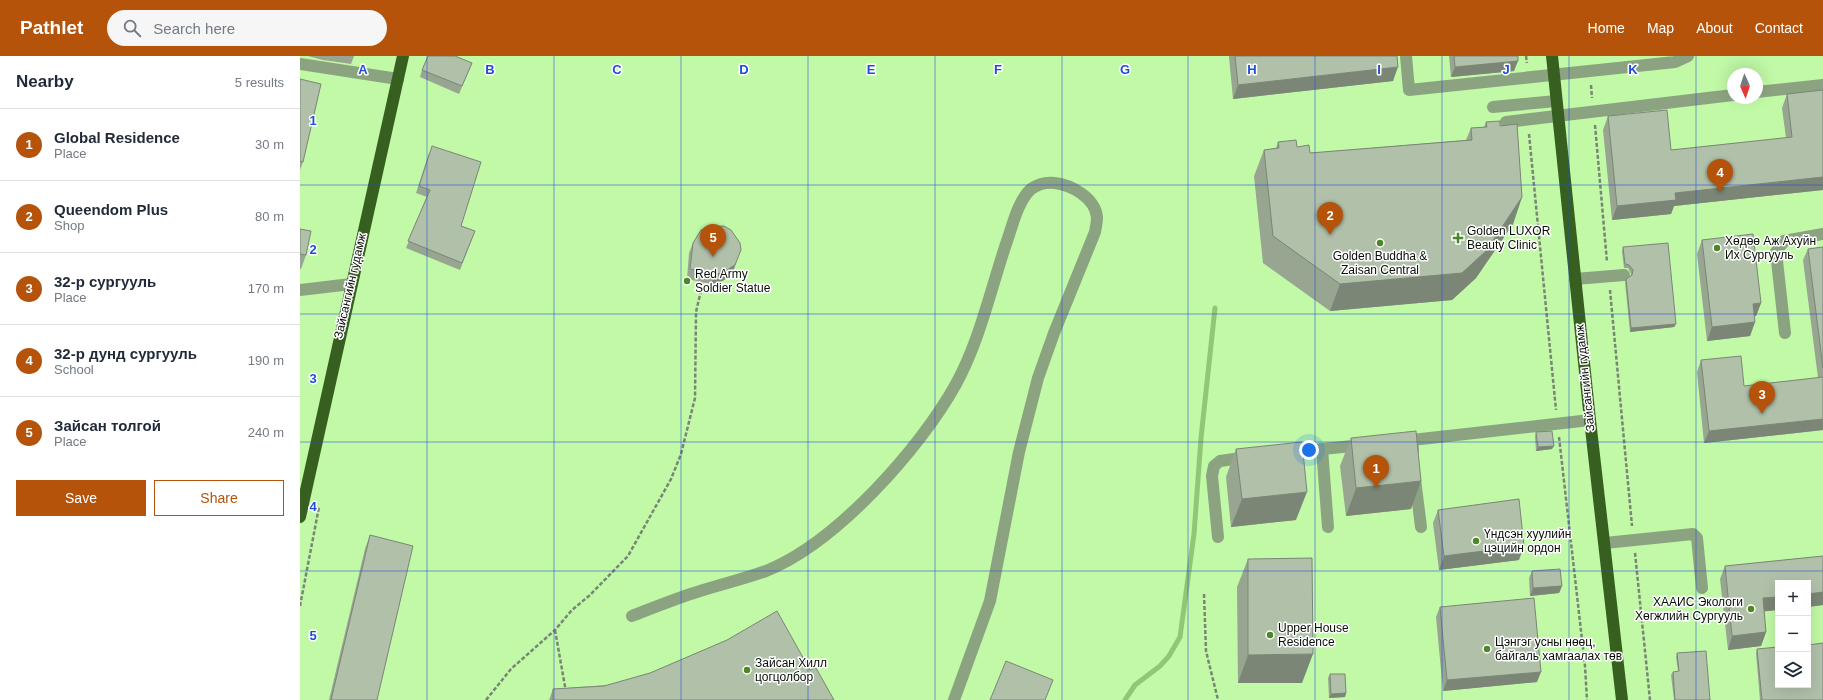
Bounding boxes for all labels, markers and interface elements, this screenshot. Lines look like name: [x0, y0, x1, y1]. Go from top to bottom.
search box: [107, 10, 387, 46]
text: Pathlet: [20, 17, 83, 38]
icon: search: [121, 17, 143, 39]
text: Search here: [153, 20, 235, 37]
text: Home: [1588, 20, 1625, 36]
text: Map: [1647, 20, 1674, 36]
text: About: [1696, 20, 1733, 36]
text: Contact: [1755, 20, 1803, 36]
text: A: [358, 62, 368, 77]
text: B: [485, 62, 495, 77]
text: C: [612, 62, 622, 77]
text: D: [739, 62, 749, 77]
text: E: [867, 62, 876, 77]
text: F: [994, 62, 1002, 77]
text: G: [1120, 62, 1130, 77]
text: H: [1247, 62, 1257, 77]
text: I: [1377, 62, 1381, 77]
text: J: [1502, 62, 1510, 77]
text: K: [1628, 62, 1638, 77]
north arrow: [1727, 68, 1763, 104]
text: Nearby: [16, 72, 74, 91]
text: 5 results: [235, 75, 284, 90]
text: 1: [309, 113, 317, 128]
text: Global Residence: [54, 129, 180, 146]
text: 1: [25, 137, 33, 152]
text: 30 m: [255, 137, 284, 152]
text: Place: [54, 146, 87, 161]
pin: 4: [1707, 159, 1733, 192]
text: Queendom Plus: [54, 201, 168, 218]
pin: 2: [1317, 202, 1343, 235]
text: 2: [25, 209, 33, 224]
text: 80 m: [255, 209, 284, 224]
text: Shop: [54, 218, 84, 233]
pin: 5: [700, 224, 726, 257]
place label: Golden LUXOR Beauty Clinic: [1467, 224, 1551, 252]
street label: Зайсангийн гудамж: [331, 232, 369, 340]
marker: Golden LUXOR Beauty Clinic: [1452, 232, 1464, 244]
place label: Хөдөө Аж Ахуйн Их Сургууль: [1725, 234, 1816, 262]
marker: Golden Buddha & Zaisan Central: [1375, 238, 1385, 248]
text: 2: [309, 242, 317, 257]
marker: Хөдөө Аж Ахуйн Их Сургууль: [1712, 243, 1722, 253]
place label: Golden Buddha & Zaisan Central: [1333, 249, 1427, 277]
place label: Red Army Soldier Statue: [695, 267, 771, 295]
text: 32-р сургууль: [54, 273, 156, 290]
marker: Red Army Soldier Statue: [682, 276, 692, 286]
text: 3: [25, 281, 33, 296]
text: 170 m: [248, 281, 284, 296]
text: Place: [54, 290, 87, 305]
street label: Зайсангийн гудамж: [1572, 324, 1598, 432]
text: 32-р дунд сургууль: [54, 345, 197, 362]
text: 4: [25, 353, 33, 368]
text: 190 m: [248, 353, 284, 368]
text: School: [54, 362, 94, 377]
text: 3: [309, 371, 317, 386]
pin: 3: [1749, 381, 1775, 414]
text: Зайсан толгой: [54, 417, 161, 434]
text: 5: [25, 425, 33, 440]
text: 240 m: [248, 425, 284, 440]
text: Place: [54, 434, 87, 449]
your location: [1299, 440, 1319, 460]
pin: 1: [1363, 455, 1389, 488]
button: Save: [16, 480, 146, 516]
button: Share: [154, 480, 284, 516]
text: 4: [309, 499, 317, 514]
place label: Үндсэн хуулийн цэцийн ордон: [1484, 527, 1571, 555]
marker: Үндсэн хуулийн цэцийн ордон: [1471, 536, 1481, 546]
map controls: [1775, 580, 1811, 688]
button: +: [1775, 580, 1811, 616]
place label: ХААИС Экологи Хөгжлийн Сургууль: [1635, 595, 1743, 623]
marker: ХААИС Экологи Хөгжлийн Сургууль: [1746, 604, 1756, 614]
button: −: [1775, 616, 1811, 652]
place label: Upper House Residence: [1278, 621, 1349, 649]
text: 5: [309, 628, 317, 643]
marker: Upper House Residence: [1265, 630, 1275, 640]
place label: Цэнгэг усны нөөц, байгаль хамгаалах төв: [1495, 635, 1622, 663]
marker: Цэнгэг усны нөөц, байгаль хамгаалах төв: [1482, 644, 1492, 654]
button: layers: [1775, 652, 1811, 688]
place label: Зайсан Хилл цогцолбор: [755, 656, 827, 684]
marker: Зайсан Хилл цогцолбор: [742, 665, 752, 675]

